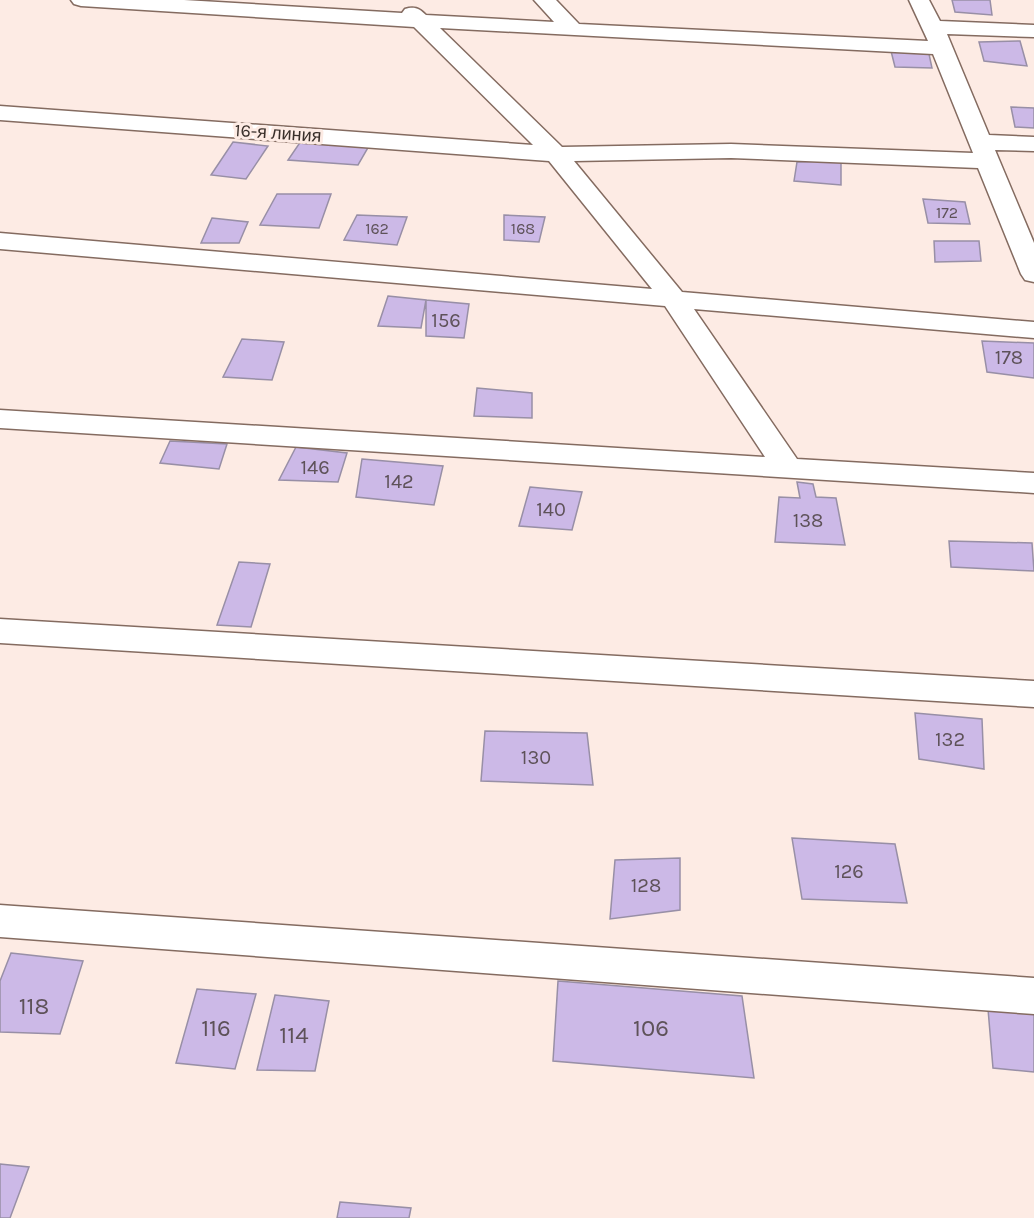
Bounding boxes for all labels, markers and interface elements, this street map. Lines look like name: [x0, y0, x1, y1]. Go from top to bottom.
street label: 16-я линия: [234, 119, 322, 147]
house number: 172: [936, 203, 958, 222]
house number: 162: [365, 219, 389, 238]
house number: 168: [511, 219, 535, 238]
house number: 156: [431, 309, 461, 332]
house number: 178: [995, 346, 1023, 369]
house number: 146: [300, 456, 330, 479]
house number: 142: [384, 470, 414, 493]
house number: 140: [536, 498, 566, 521]
house number: 138: [793, 509, 823, 532]
house number: 132: [935, 728, 965, 751]
house number: 130: [521, 746, 551, 769]
house number: 126: [834, 860, 864, 883]
house number: 128: [631, 874, 661, 897]
house number: 118: [19, 992, 49, 1020]
house number: 116: [201, 1014, 231, 1042]
house number: 106: [633, 1014, 669, 1042]
house number: 114: [279, 1021, 309, 1049]

